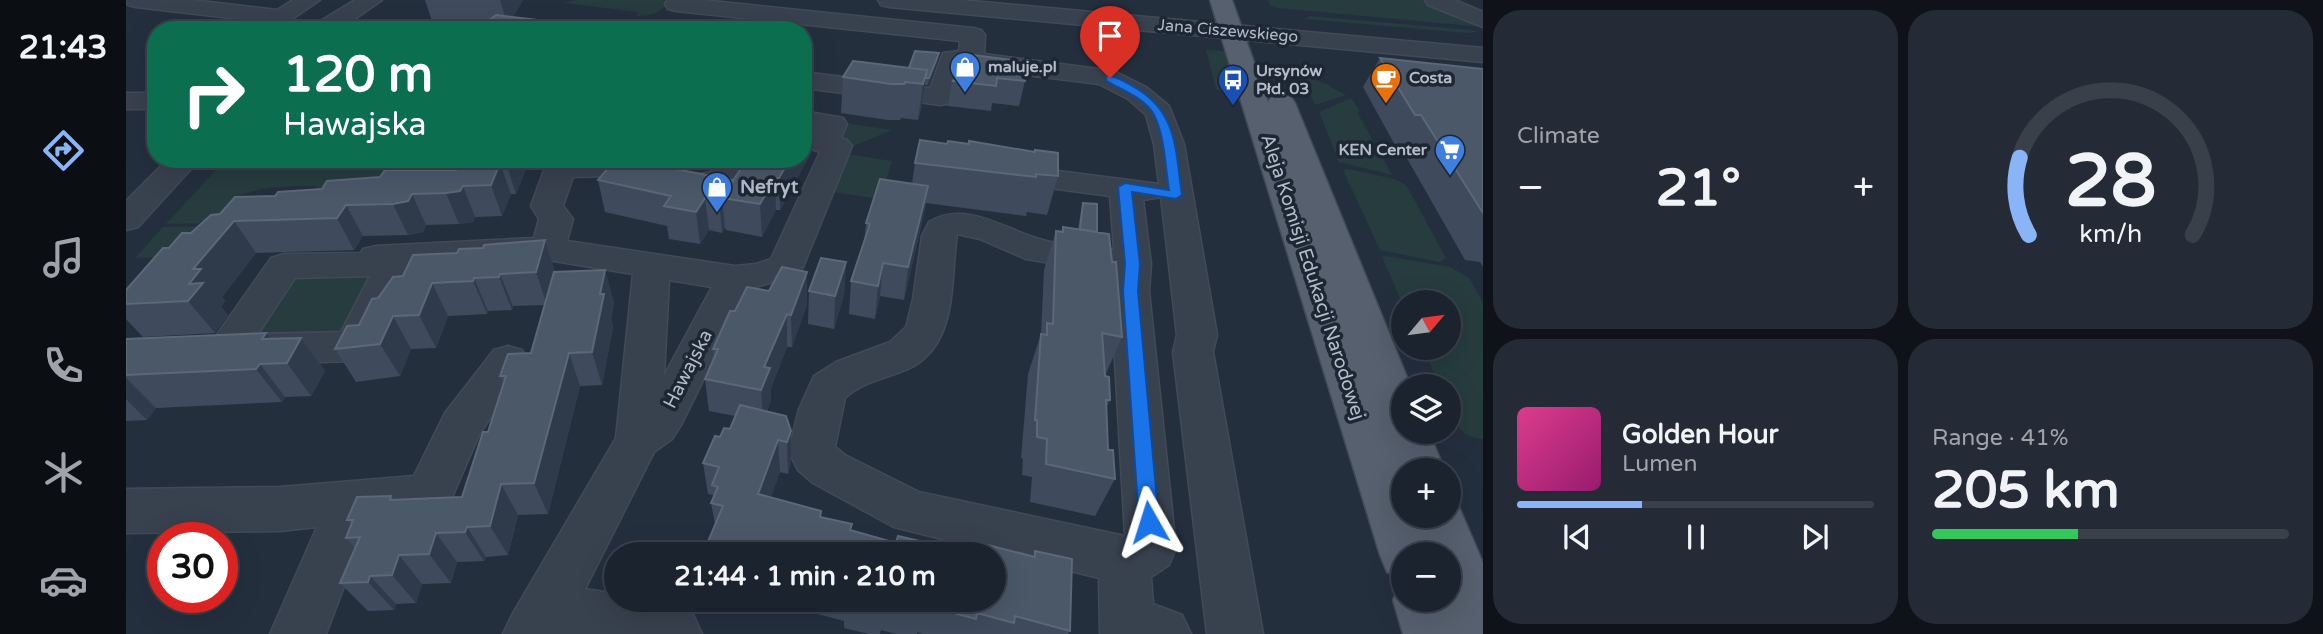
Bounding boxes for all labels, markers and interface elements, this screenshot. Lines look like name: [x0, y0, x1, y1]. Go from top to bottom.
pin: [1080, 6, 1140, 78]
street label: Jana Ciszewskiego: [1157, 15, 1299, 47]
icon: arrive: [1091, 17, 1129, 55]
text: 21:43: [19, 29, 107, 67]
text: 120 m: [283, 46, 433, 105]
icon: right: [168, 49, 259, 140]
shop icon: maluje.pl: [948, 50, 982, 94]
place label: maluje.pl: [988, 57, 1057, 77]
place label: Ursynów Płd. 03: [1256, 61, 1323, 99]
cafe icon: Costa: [1369, 61, 1403, 105]
bus stop icon: Ursynów Płd. 03: [1216, 63, 1250, 107]
place label: Costa: [1409, 68, 1452, 88]
text: Hawajska: [283, 106, 427, 144]
text: Climate: [1517, 122, 1600, 150]
icon: directions: [39, 126, 88, 175]
street label: Aleja Komisji Edukacji Narodowej: [1256, 131, 1370, 423]
supermarket icon: KEN Center: [1433, 133, 1467, 177]
text: 28: [2065, 139, 2156, 227]
place label: KEN Center: [1338, 140, 1428, 160]
text: 21°: [1656, 157, 1741, 220]
text: −: [1517, 165, 1544, 211]
text: +: [1853, 165, 1874, 211]
shop icon: Nefryt: [700, 170, 734, 214]
place label: Nefryt: [740, 176, 799, 199]
text: km/h: [2079, 219, 2142, 249]
icon: music: [39, 233, 88, 282]
north arrow: [1391, 290, 1461, 360]
map controls: [1391, 290, 1461, 612]
street label: Hawajska: [659, 326, 717, 412]
icon: phone: [39, 341, 88, 390]
button: layers: [1391, 374, 1461, 444]
text: Golden Hour: [1622, 419, 1779, 450]
text: Range · 41%: [1932, 424, 2068, 452]
icon: climate: [39, 448, 88, 497]
text: Lumen: [1622, 450, 1697, 478]
button: +: [1391, 458, 1461, 528]
text: 205 km: [1932, 459, 2120, 522]
position arrow: [1112, 485, 1186, 559]
icon: previous: [1558, 518, 1596, 556]
icon: pause: [1677, 518, 1715, 556]
icon: next: [1796, 518, 1834, 556]
speed limit sign: 30: [147, 522, 238, 613]
button: −: [1391, 542, 1461, 612]
icon: car: [39, 556, 88, 605]
text: 21:44 · 1 min · 210 m: [674, 561, 936, 592]

